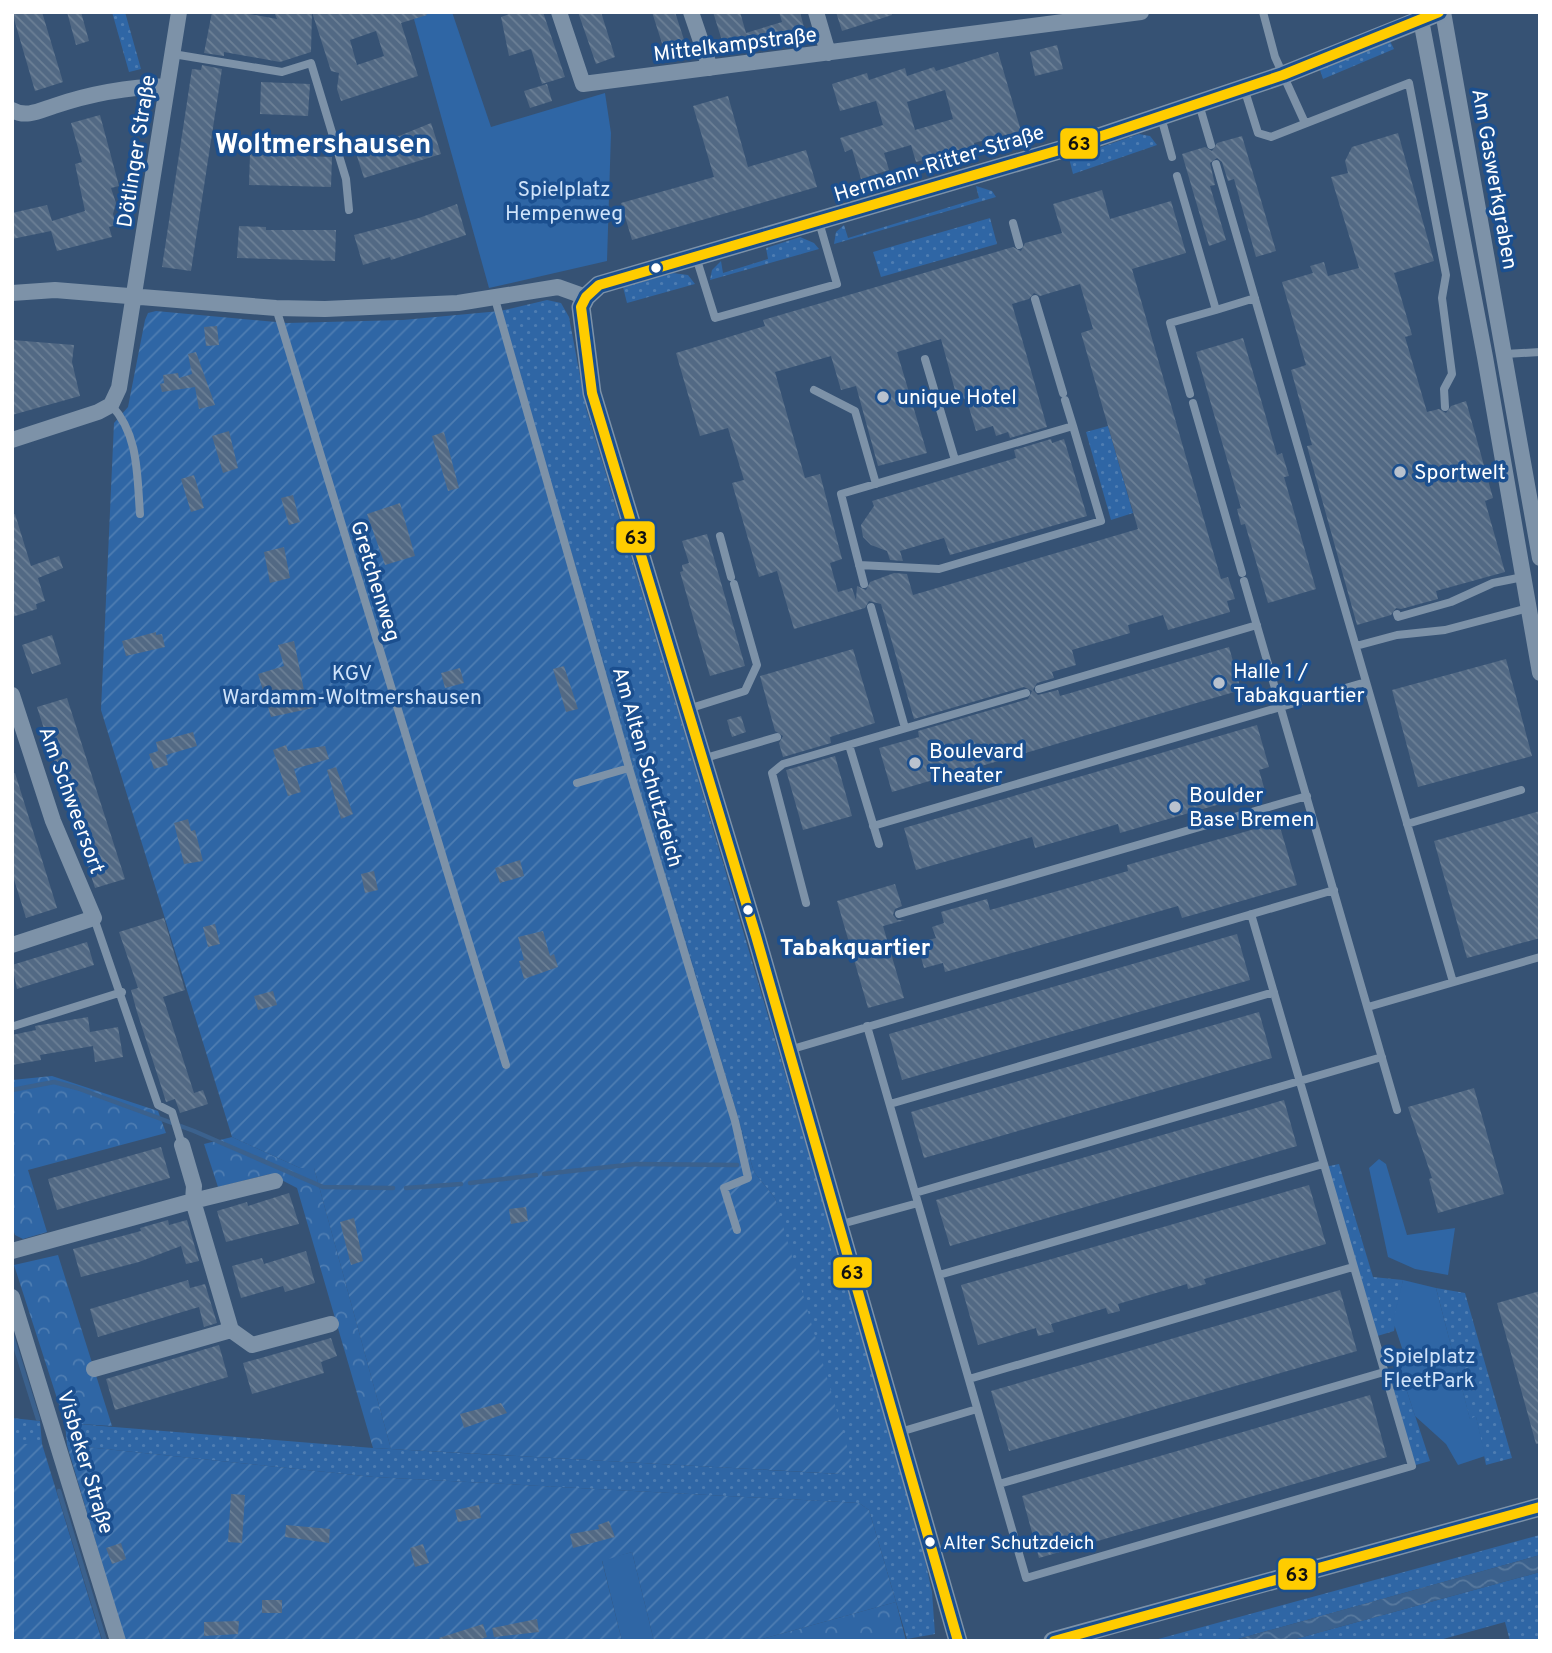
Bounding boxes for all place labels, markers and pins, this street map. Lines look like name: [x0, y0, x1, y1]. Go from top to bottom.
unlabelled marker: [649, 261, 663, 275]
place label: unique Hotel: [897, 385, 1017, 412]
marker: unique Hotel: [875, 389, 891, 405]
place label: Sportwelt: [1414, 460, 1506, 487]
marker: Sportwelt: [1392, 464, 1408, 480]
place label: Halle 1 / Tabakquartier: [1233, 659, 1365, 710]
marker: Halle 1 / Tabakquartier: [1211, 675, 1227, 691]
place label: Boulevard Theater: [929, 739, 1024, 790]
marker: Boulevard Theater: [907, 755, 923, 771]
place label: Boulder Base Bremen: [1189, 783, 1314, 834]
marker: Boulder Base Bremen: [1167, 799, 1183, 815]
unlabelled marker: [741, 903, 755, 917]
place label: Alter Schutzdeich: [943, 1532, 1094, 1556]
marker: Alter Schutzdeich: [923, 1535, 937, 1549]

